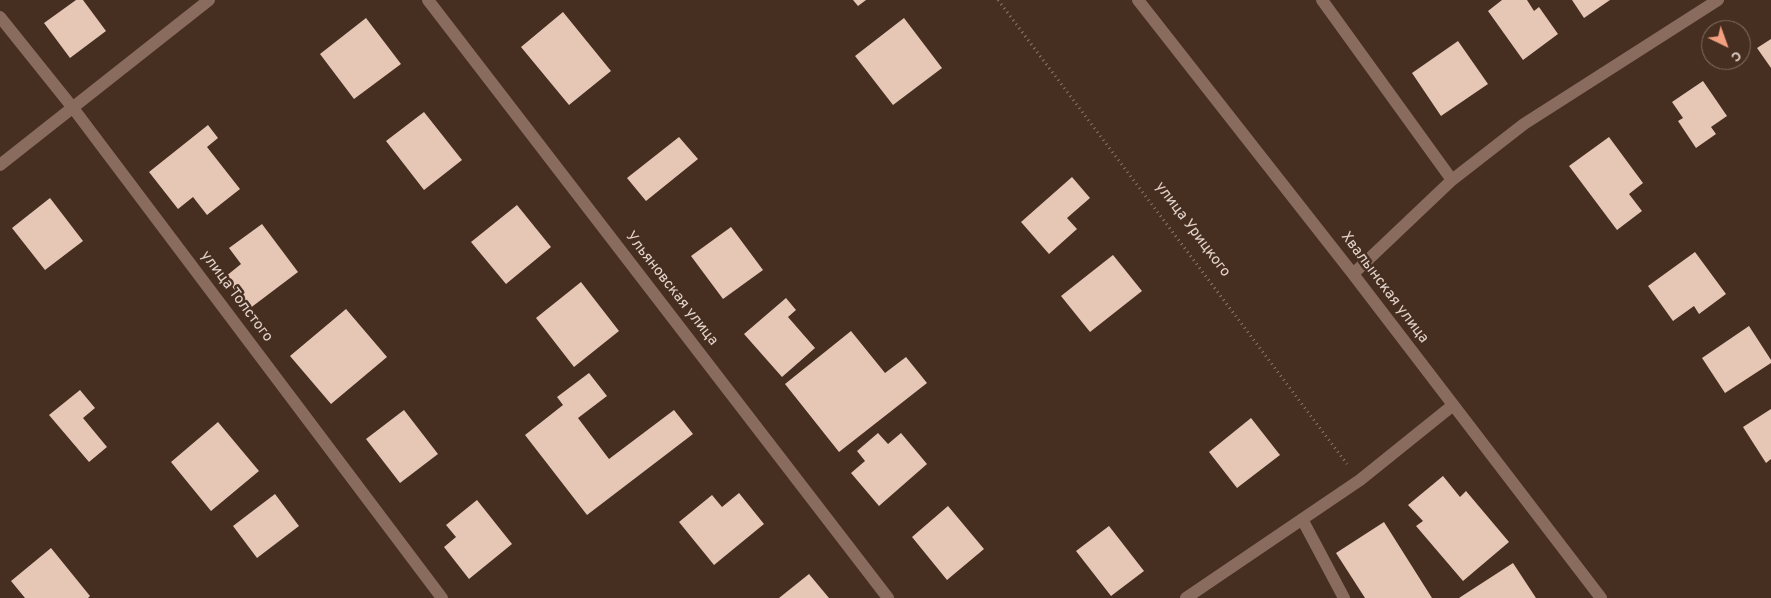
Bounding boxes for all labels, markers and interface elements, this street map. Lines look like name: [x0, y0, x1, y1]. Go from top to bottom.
north arrow: [1701, 20, 1751, 70]
text: С: [1727, 46, 1745, 65]
street label: улица Урицкого: [1150, 179, 1234, 281]
street label: Ульяновская улица: [621, 228, 721, 350]
street label: Хвалынская улица: [1336, 229, 1432, 347]
street label: улица Толстого: [196, 248, 276, 346]

